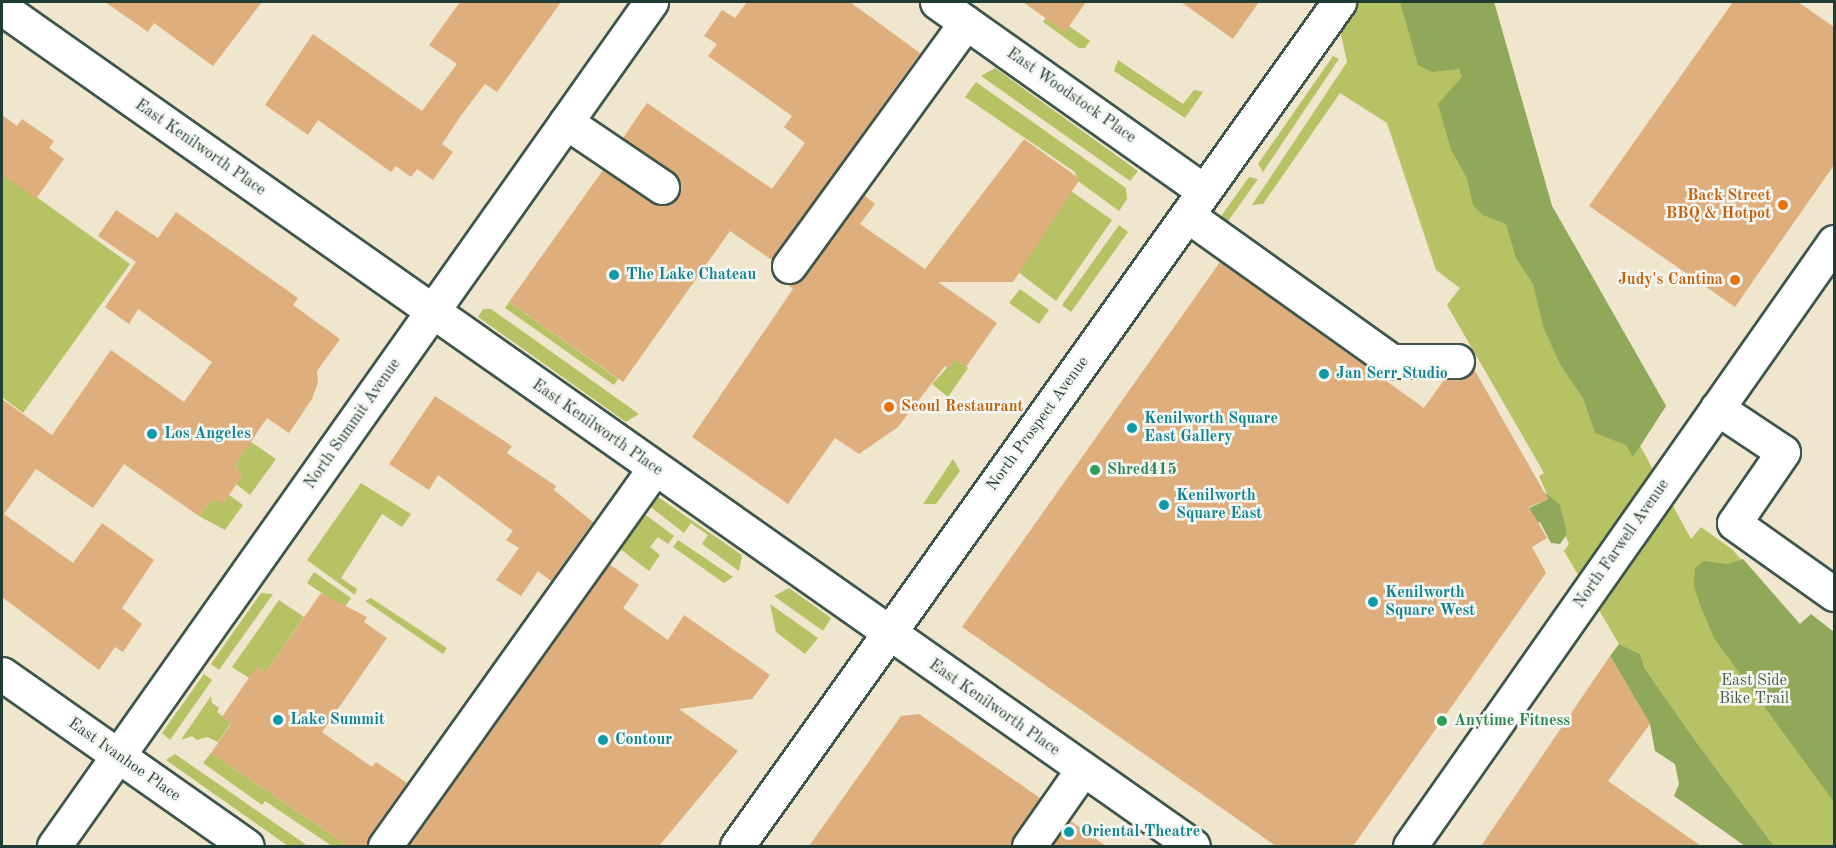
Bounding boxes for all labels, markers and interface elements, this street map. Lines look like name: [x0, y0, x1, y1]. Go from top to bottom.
street label: East Woodstock Place: [1003, 44, 1139, 148]
street label: East Kenilworth Place: [131, 96, 269, 200]
place label: Back Street BBQ & Hotpot: [1666, 186, 1771, 224]
marker: Back Street BBQ & Hotpot: [1776, 198, 1790, 212]
place label: The Lake Chateau: [626, 265, 756, 285]
marker: The Lake Chateau: [607, 268, 621, 282]
place label: Judy's Cantina: [1618, 270, 1723, 290]
marker: Judy's Cantina: [1728, 273, 1742, 287]
street label: North Prospect Avenue: [983, 353, 1093, 495]
street label: North Summit Avenue: [301, 355, 405, 493]
place label: Jan Serr Studio: [1336, 364, 1448, 384]
marker: Jan Serr Studio: [1317, 367, 1331, 381]
street label: East Kenilworth Place: [528, 376, 666, 480]
place label: Seoul Restaurant: [901, 397, 1023, 417]
marker: Seoul Restaurant: [882, 400, 896, 414]
place label: Kenilworth Square East Gallery: [1144, 409, 1278, 447]
marker: Kenilworth Square East Gallery: [1125, 421, 1139, 435]
place label: Los Angeles: [164, 424, 251, 444]
marker: Los Angeles: [145, 427, 159, 441]
place label: Shred415: [1107, 460, 1177, 480]
marker: Shred415: [1088, 463, 1102, 477]
street label: North Farwell Avenue: [1570, 476, 1674, 612]
place label: Kenilworth Square East: [1176, 486, 1262, 524]
marker: Kenilworth Square East: [1157, 498, 1171, 512]
place label: Kenilworth Square West: [1385, 583, 1475, 621]
marker: Kenilworth Square West: [1366, 595, 1380, 609]
street label: East Kenilworth Place: [925, 656, 1063, 760]
park label: East Side Bike Trail: [1719, 671, 1789, 709]
place label: Lake Summit: [290, 710, 385, 730]
place label: Anytime Fitness: [1454, 711, 1570, 731]
marker: Lake Summit: [271, 713, 285, 727]
street label: East Ivanhoe Place: [64, 714, 184, 806]
marker: Anytime Fitness: [1435, 714, 1449, 728]
place label: Contour: [615, 730, 672, 750]
marker: Contour: [596, 733, 610, 747]
place label: Oriental Theatre: [1081, 822, 1200, 842]
marker: Oriental Theatre: [1062, 825, 1076, 839]

